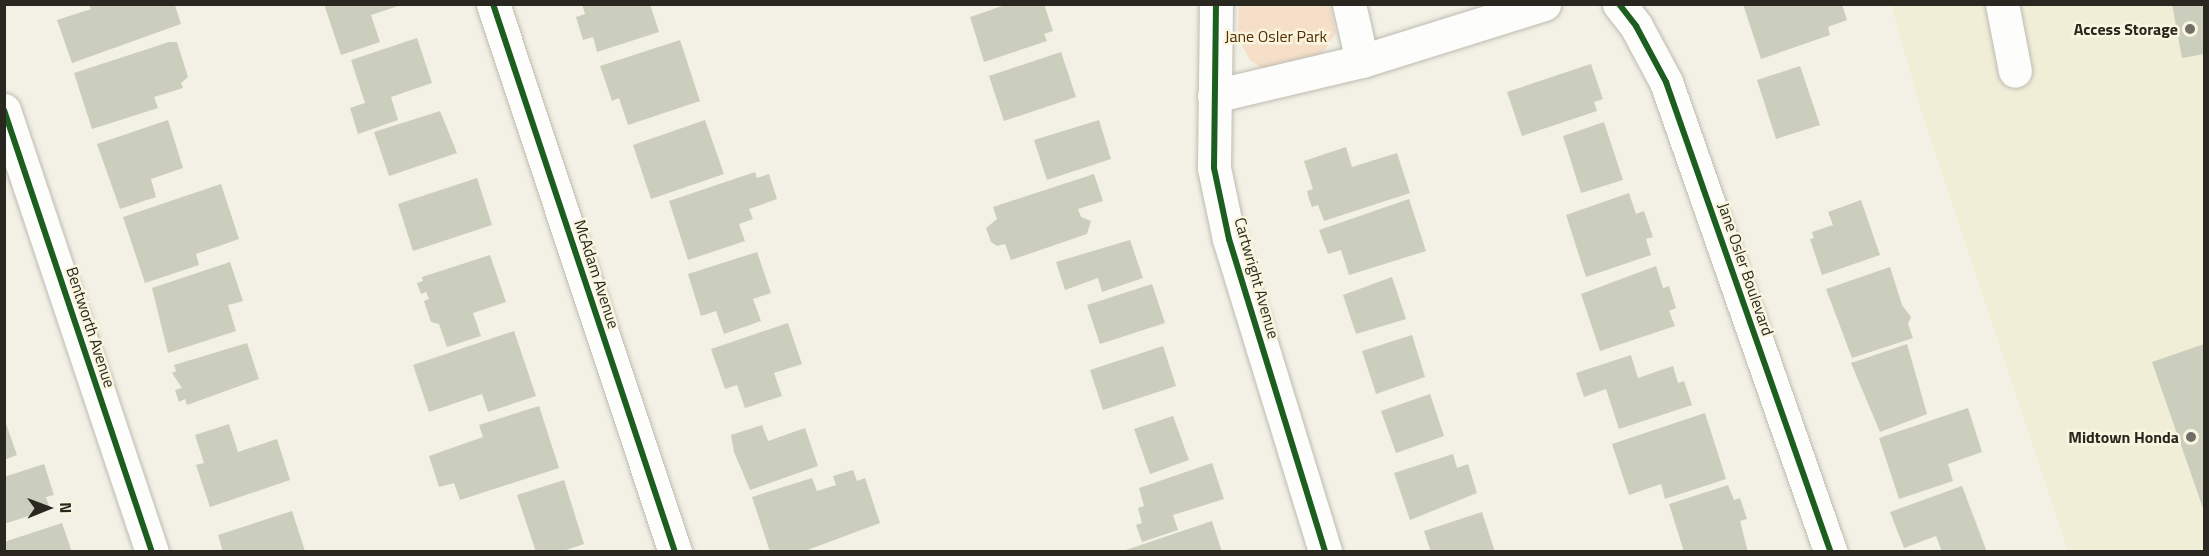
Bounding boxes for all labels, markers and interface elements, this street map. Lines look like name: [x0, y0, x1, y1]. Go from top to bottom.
place label: Access Storage: [2074, 19, 2178, 39]
marker: Access Storage: [2183, 22, 2197, 36]
park label: Jane Osler Park: [1225, 26, 1327, 46]
street label: Jane Osler Boulevard: [1714, 200, 1778, 338]
street label: Cartwright Avenue: [1231, 215, 1283, 341]
street label: McAdam Avenue: [570, 217, 624, 331]
street label: Bentworth Avenue: [62, 264, 120, 390]
place label: Midtown Honda: [2068, 427, 2179, 447]
marker: Midtown Honda: [2184, 430, 2198, 444]
north arrow: [18, 478, 78, 538]
text: N: [54, 502, 78, 513]

